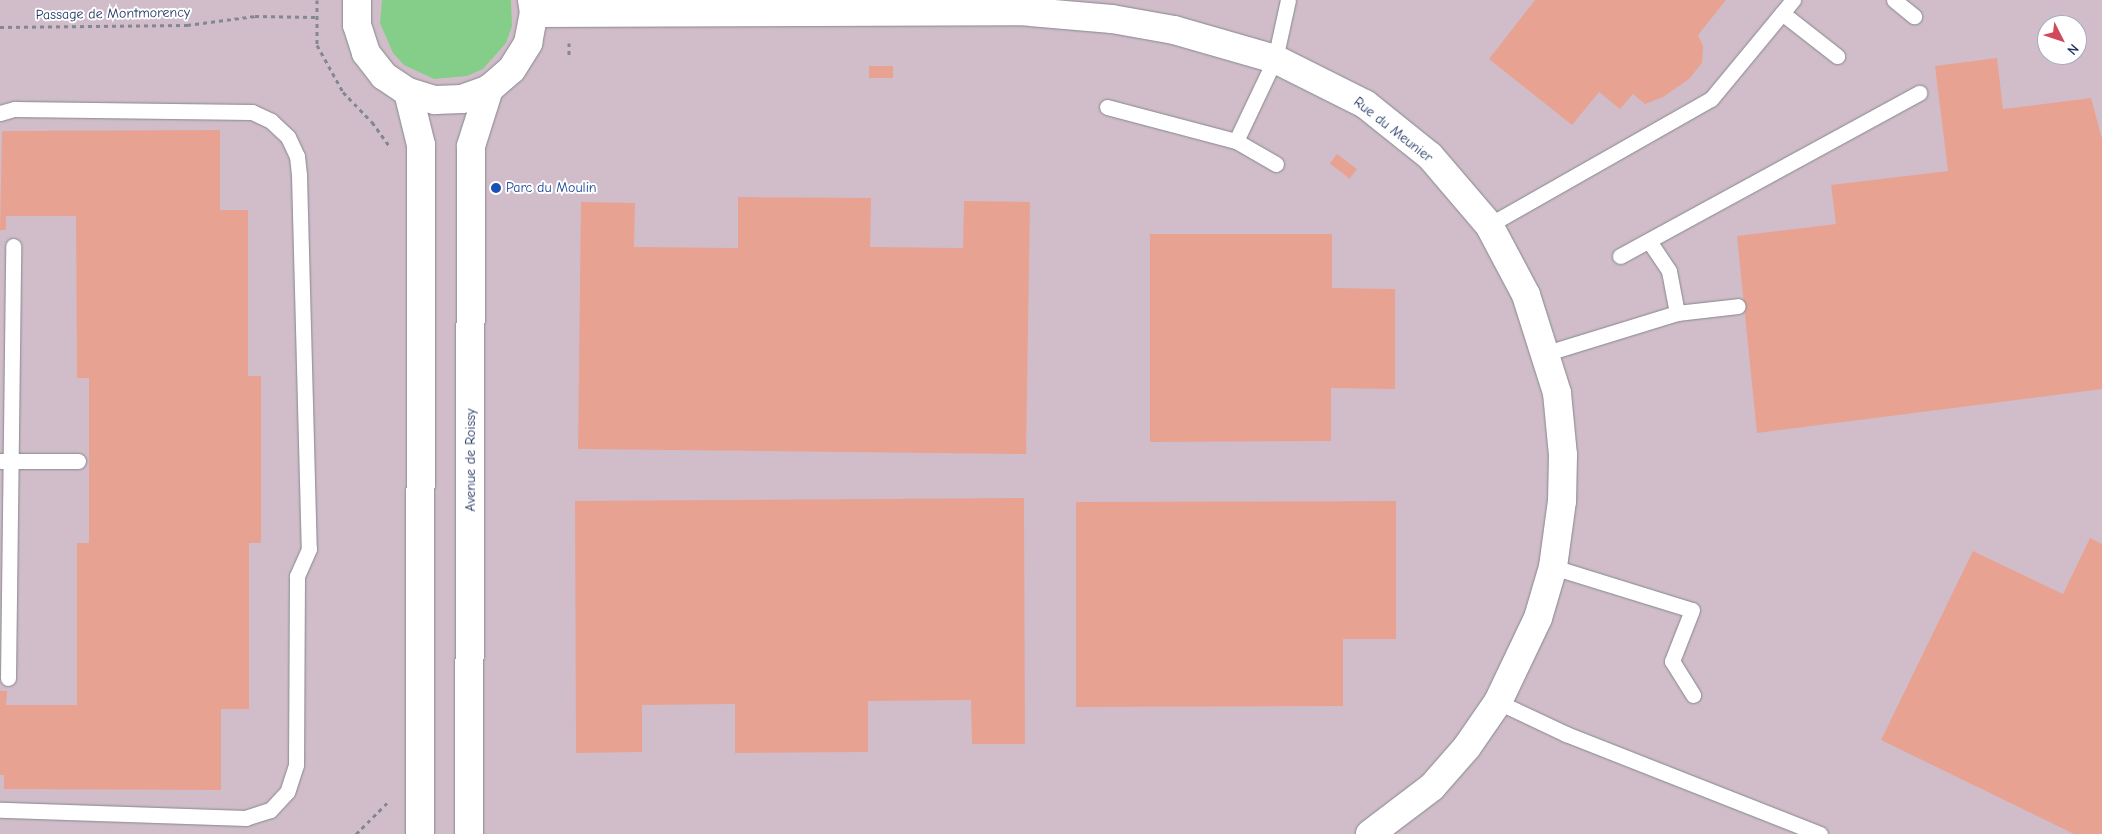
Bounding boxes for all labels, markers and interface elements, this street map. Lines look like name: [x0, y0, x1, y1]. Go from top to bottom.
street label: Passage de Montmorency: [36, 4, 190, 24]
north arrow: [2037, 15, 2087, 65]
text: N: [2064, 40, 2082, 59]
street label: Rue du Meunier: [1350, 94, 1436, 166]
place label: Parc du Moulin: [506, 180, 597, 196]
marker: Parc du Moulin: [490, 182, 502, 194]
street label: Avenue de Roissy: [463, 408, 479, 512]

